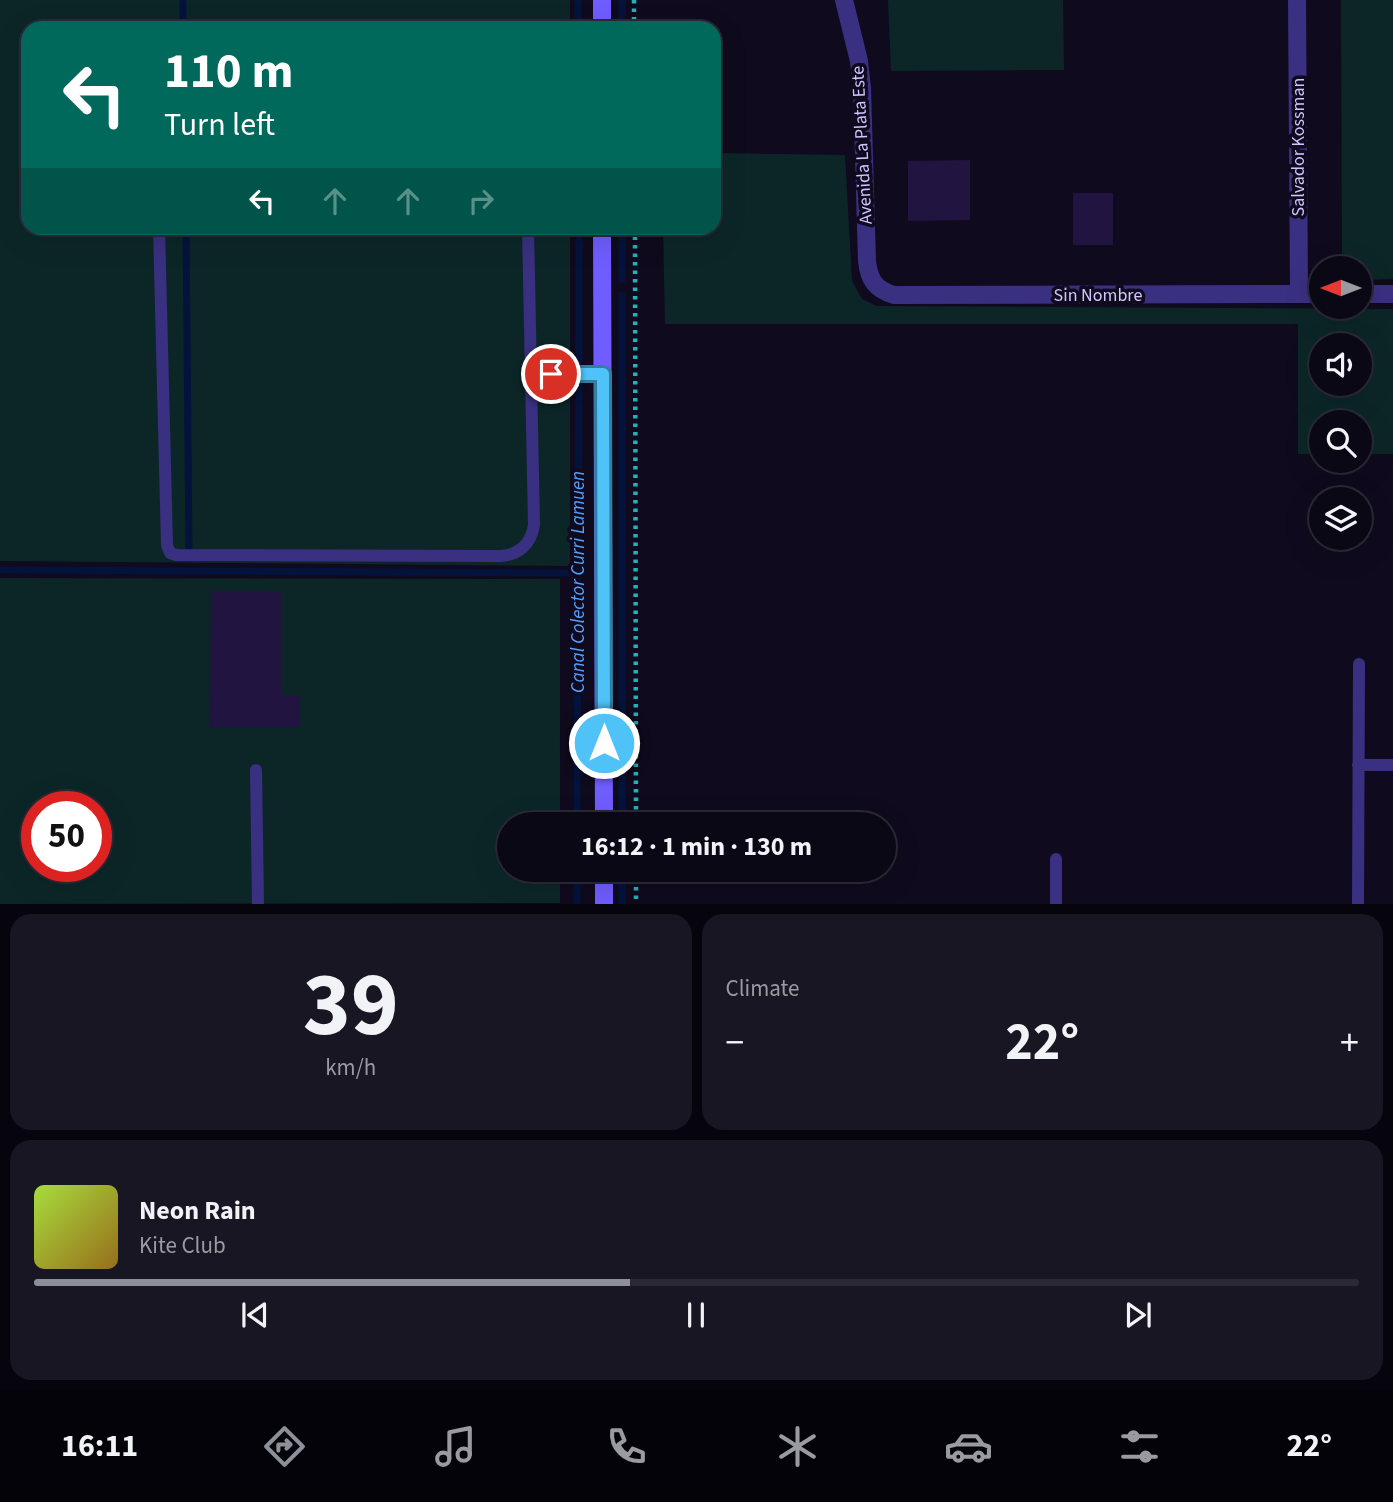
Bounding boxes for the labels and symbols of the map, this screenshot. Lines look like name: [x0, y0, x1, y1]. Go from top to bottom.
street label: Avenida La Plata Este: [845, 65, 879, 225]
street label: Salvador Kossman: [1286, 78, 1311, 216]
north arrow: [1309, 256, 1372, 318]
street label: Sin Nombre: [1054, 283, 1142, 308]
pin: [521, 344, 581, 404]
water label: Canal Colector Curri Lamuen: [565, 471, 592, 693]
position arrow: [567, 706, 641, 780]
speed limit sign: 50: [21, 791, 112, 882]

